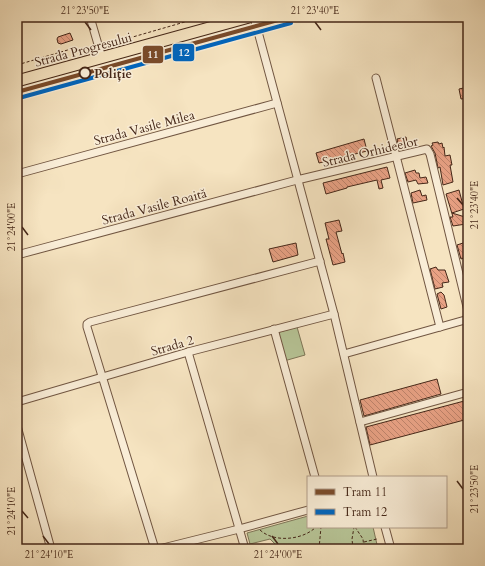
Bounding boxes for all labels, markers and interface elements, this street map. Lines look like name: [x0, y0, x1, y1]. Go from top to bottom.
text: 21°23'50"E: [61, 4, 109, 18]
text: 21°23'40"E: [291, 4, 339, 18]
street label: Strada Progresului: [33, 28, 134, 72]
line badge: 12: [172, 43, 195, 62]
line badge: 11: [142, 45, 164, 64]
text: 12: [178, 45, 190, 60]
text: 11: [147, 47, 159, 62]
place label: Poliție: [94, 65, 132, 83]
marker: Poliție: [78, 66, 92, 80]
street label: Strada Vasile Milea: [92, 106, 197, 150]
street label: Strada Orhideelor: [321, 132, 420, 172]
text: 21°23'40"E: [468, 181, 482, 229]
street label: Strada Vasile Roaită: [100, 184, 209, 230]
text: 21°24'00"E: [5, 203, 19, 251]
street label: Strada 2: [149, 331, 196, 361]
text: 21°23'50"E: [468, 465, 482, 513]
legend: [307, 476, 447, 528]
text: Tram 11: [343, 484, 387, 500]
text: 21°24'10"E: [5, 487, 19, 535]
text: Tram 12: [343, 504, 387, 520]
text: 21°24'10"E: [25, 548, 73, 562]
text: 21°24'00"E: [254, 548, 302, 562]

